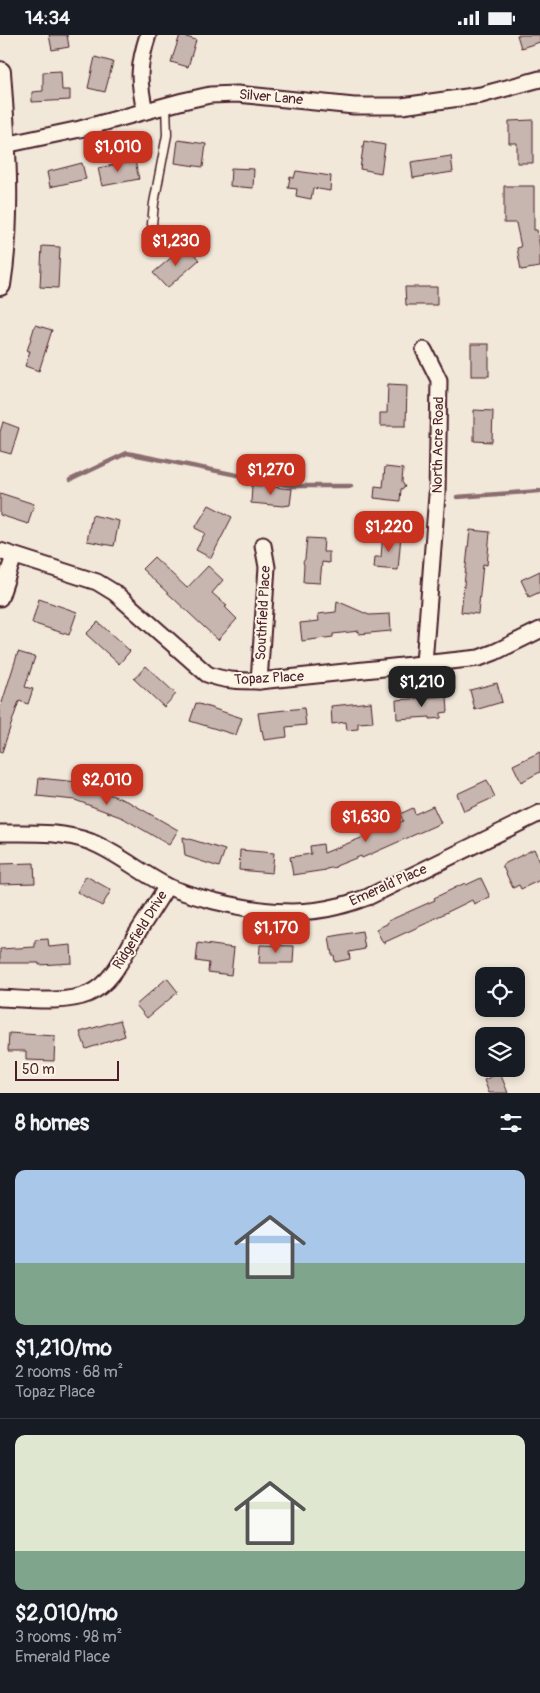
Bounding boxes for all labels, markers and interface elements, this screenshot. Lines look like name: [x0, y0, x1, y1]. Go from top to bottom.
text: 14:34: [25, 6, 70, 30]
street label: Silver Lane: [238, 86, 304, 108]
pin: $1,010: [77, 131, 159, 173]
text: $1,010: [94, 137, 142, 157]
pin: $1,230: [135, 225, 217, 267]
text: $1,230: [152, 231, 200, 251]
street label: North Acre Road: [429, 396, 447, 494]
pin: $1,270: [230, 453, 312, 496]
text: $1,270: [247, 460, 295, 480]
pin: $1,220: [348, 511, 430, 553]
text: $1,220: [365, 517, 413, 537]
street label: Southfield Place: [252, 565, 274, 661]
pin: $1,210: [381, 665, 463, 708]
street label: Topaz Place: [234, 668, 304, 688]
text: $1,210: [399, 672, 445, 692]
pin: $2,010: [66, 763, 148, 806]
text: $2,010: [82, 770, 132, 790]
pin: $1,630: [325, 801, 407, 843]
text: $1,630: [342, 807, 390, 827]
street label: Emerald Place: [347, 860, 429, 910]
street label: Ridgefield Drive: [109, 887, 171, 972]
pin: $1,170: [235, 911, 317, 954]
text: $1,170: [254, 918, 298, 938]
map controls: [475, 967, 525, 1077]
button: locate: [475, 967, 525, 1017]
button: layers: [475, 1027, 525, 1077]
scale bar: [15, 1058, 119, 1081]
text: 50 m: [22, 1061, 55, 1078]
icon: filters: [497, 1109, 525, 1137]
text: 8 homes: [15, 1110, 89, 1137]
icon: home: [225, 1202, 315, 1292]
text: $1,210/mo: [15, 1335, 112, 1362]
text: 2 rooms · 68 m²: [15, 1362, 123, 1382]
text: Topaz Place: [15, 1382, 95, 1402]
icon: home: [225, 1468, 315, 1558]
text: $2,010/mo: [15, 1600, 118, 1627]
text: 3 rooms · 98 m²: [15, 1627, 122, 1647]
text: Emerald Place: [15, 1647, 110, 1667]

